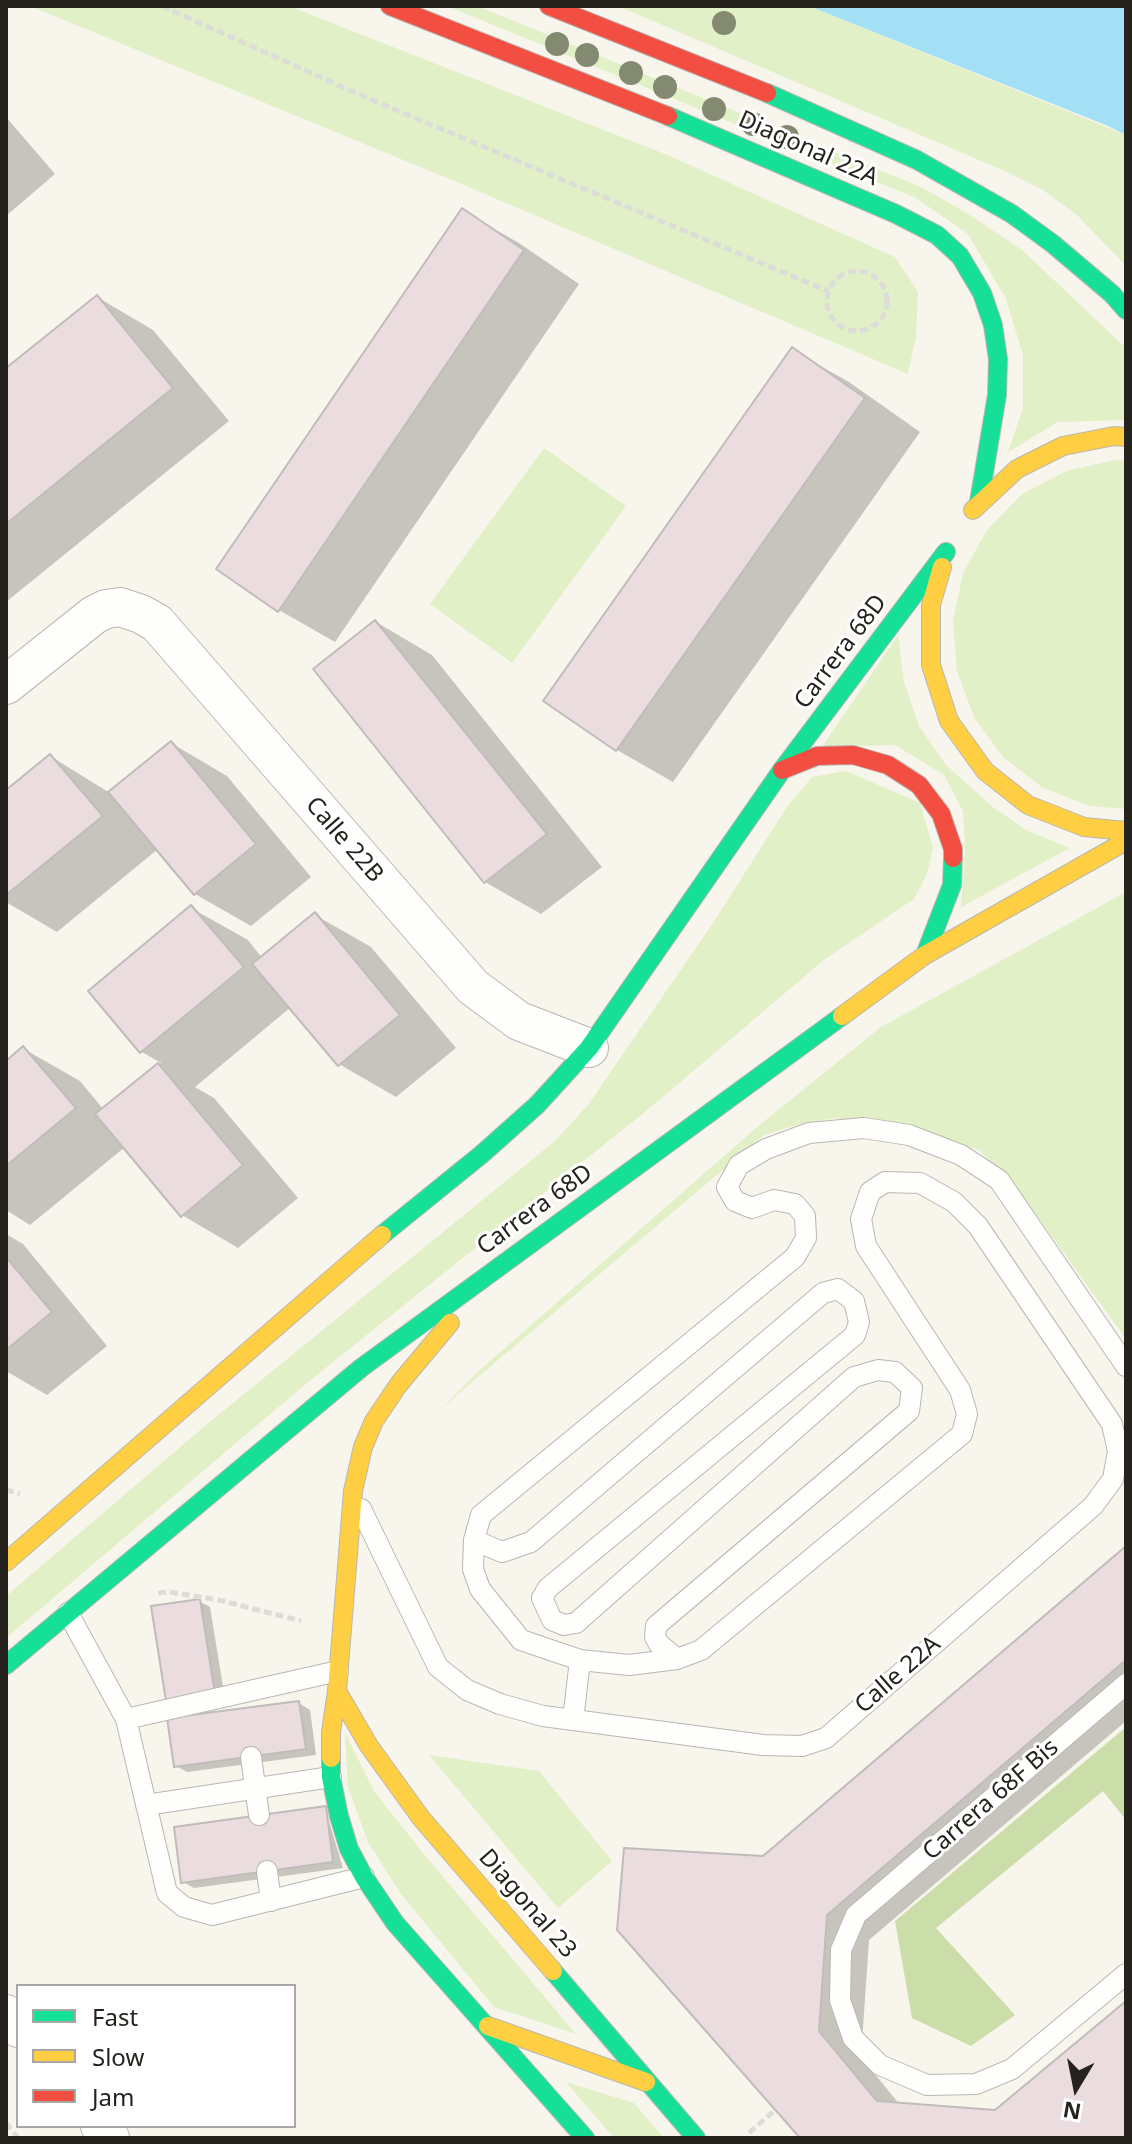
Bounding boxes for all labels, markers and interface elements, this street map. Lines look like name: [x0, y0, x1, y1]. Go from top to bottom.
street label: Diagonal 22A: [734, 105, 882, 193]
street label: Carrera 68D: [789, 589, 893, 715]
street label: Calle 22B: [299, 791, 389, 889]
street label: Carrera 68D: [472, 1158, 598, 1262]
street label: Calle 22A: [849, 1630, 947, 1720]
street label: Carrera 68F Bis: [917, 1733, 1065, 1867]
street label: Diagonal 23: [472, 1844, 582, 1964]
legend: [16, 1984, 296, 2128]
text: Fast: [92, 2000, 138, 2033]
text: Slow: [92, 2040, 144, 2073]
north arrow: [1036, 2048, 1116, 2128]
text: Jam: [92, 2080, 134, 2113]
text: N: [1060, 2095, 1083, 2128]

